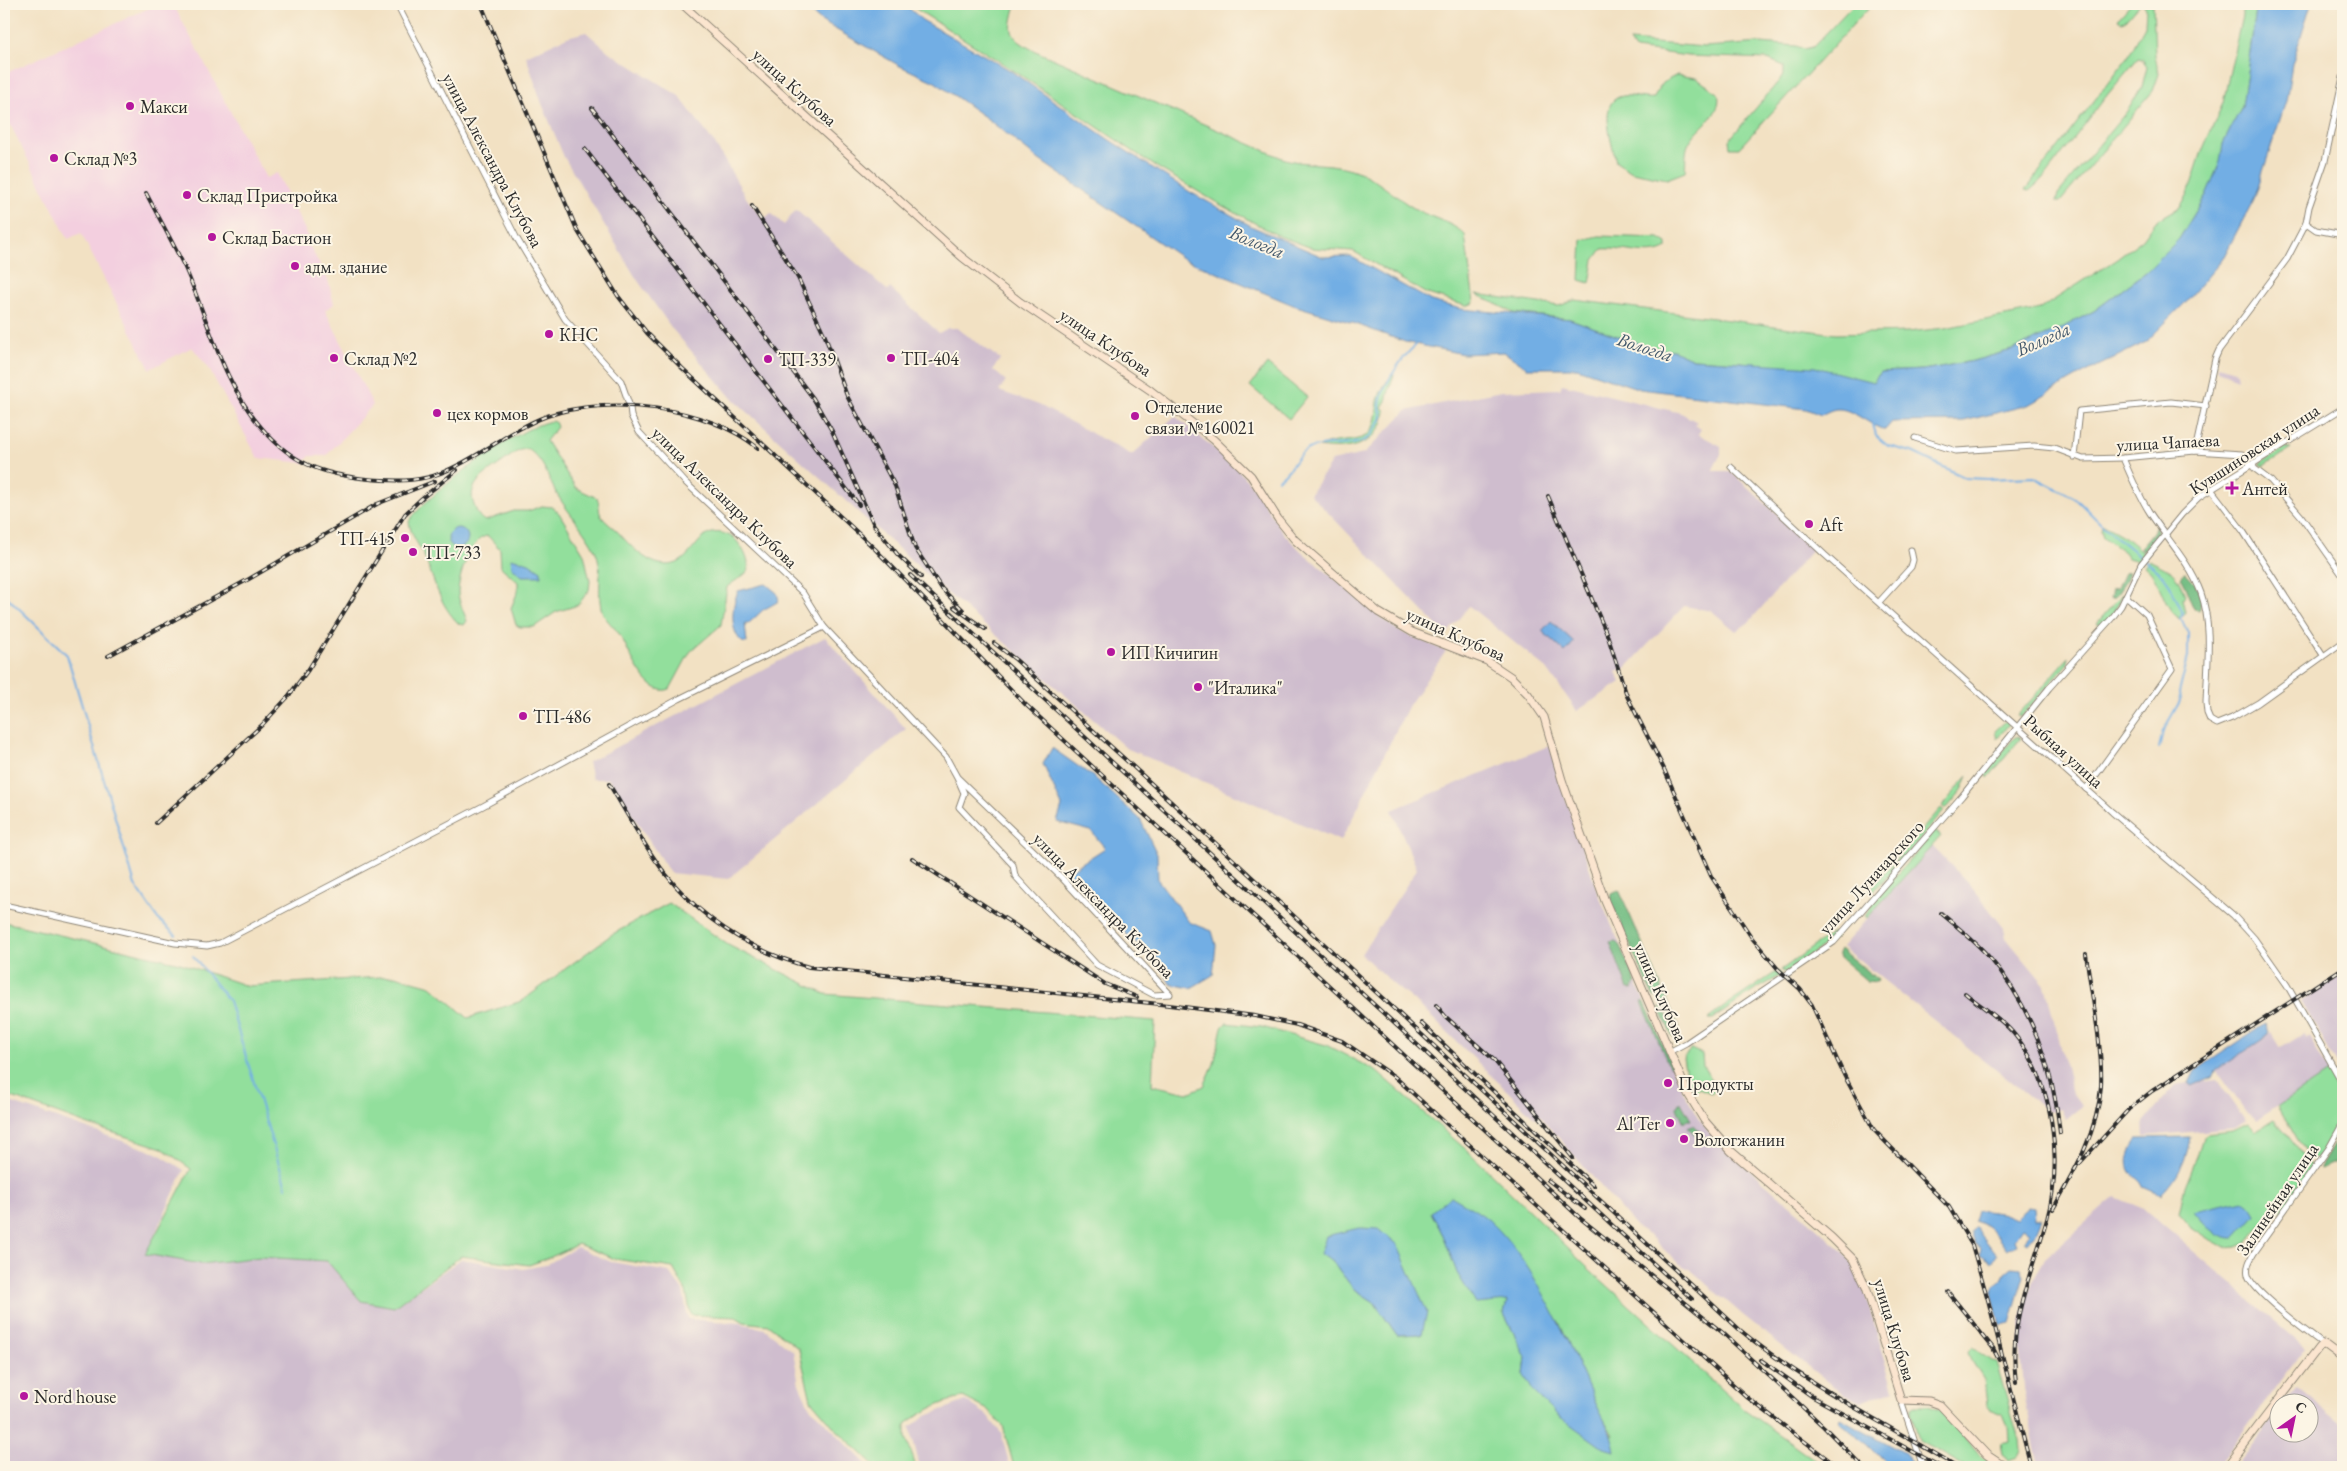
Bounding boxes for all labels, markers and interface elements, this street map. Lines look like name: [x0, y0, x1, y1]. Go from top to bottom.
street label: улица Клубова: [748, 43, 843, 132]
street label: улица Александра Клубова: [437, 69, 549, 252]
place label: Макси: [140, 95, 188, 118]
marker: Макси: [124, 100, 136, 112]
place label: Склад №3: [64, 147, 137, 170]
marker: Склад №3: [48, 152, 60, 164]
place label: Склад Пристройка: [197, 184, 339, 207]
marker: Склад Пристройка: [181, 189, 193, 201]
water label: Вологда: [1225, 219, 1288, 264]
place label: Склад Бастион: [222, 226, 331, 249]
marker: Склад Бастион: [206, 231, 218, 243]
place label: адм. здание: [305, 255, 387, 278]
marker: адм. здание: [289, 260, 301, 272]
street label: улица Клубова: [1056, 303, 1157, 382]
water label: Вологда: [2011, 316, 2074, 362]
place label: КНС: [559, 323, 598, 346]
water label: Вологда: [1613, 326, 1676, 368]
marker: КНС: [543, 328, 555, 340]
place label: Склад №2: [344, 347, 418, 370]
place label: ТП-404: [901, 347, 959, 370]
place label: ТП-339: [778, 348, 836, 371]
marker: Склад №2: [328, 352, 340, 364]
marker: ТП-404: [885, 352, 897, 364]
marker: ТП-339: [762, 353, 774, 365]
place label: Отделение связи №160021: [1145, 395, 1255, 439]
street label: Кувшиновская улица: [2184, 398, 2324, 500]
place label: цех кормов: [447, 402, 529, 425]
marker: цех кормов: [431, 407, 443, 419]
marker: Отделение связи №160021: [1129, 410, 1141, 422]
street label: улица Александра Клубова: [647, 421, 803, 573]
street label: улица Чапаева: [2116, 428, 2221, 456]
place label: Антей: [2241, 477, 2288, 500]
marker: Антей: [2226, 482, 2238, 494]
place label: Aft: [1818, 513, 1843, 536]
marker: Aft: [1803, 518, 1815, 530]
place label: ТП-415: [337, 527, 395, 550]
marker: ТП-415: [399, 532, 411, 544]
place label: ТП-733: [423, 541, 481, 564]
marker: ТП-733: [407, 546, 419, 558]
street label: улица Клубова: [1403, 602, 1510, 666]
place label: ИП Кичигин: [1121, 641, 1218, 664]
marker: ИП Кичигин: [1105, 646, 1117, 658]
place label: "Италика": [1208, 676, 1283, 699]
marker: "Италика": [1192, 681, 1204, 693]
place label: ТП-486: [533, 705, 591, 728]
street label: Рыбная улица: [2019, 709, 2109, 793]
marker: ТП-486: [517, 710, 529, 722]
street label: улица Луначарского: [1813, 815, 1929, 939]
street label: улица Александра Клубова: [1028, 827, 1180, 983]
street label: улица Клубова: [1629, 939, 1693, 1046]
place label: Продукты: [1678, 1072, 1754, 1095]
marker: Продукты: [1662, 1077, 1674, 1089]
place label: Al'Ter: [1615, 1112, 1660, 1135]
marker: Al'Ter: [1664, 1117, 1676, 1129]
place label: Вологжанин: [1694, 1128, 1785, 1151]
marker: Вологжанин: [1678, 1133, 1690, 1145]
street label: Залинейная улица: [2231, 1138, 2324, 1260]
street label: улица Клубова: [1868, 1276, 1922, 1385]
place label: Nord house: [34, 1385, 116, 1408]
marker: Nord house: [18, 1390, 30, 1402]
north arrow: [2270, 1394, 2320, 1444]
text: С: [2292, 1397, 2310, 1417]

